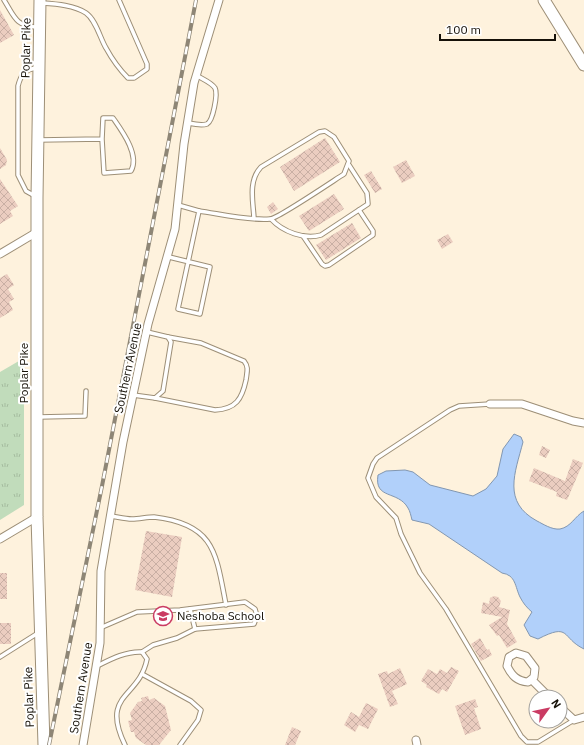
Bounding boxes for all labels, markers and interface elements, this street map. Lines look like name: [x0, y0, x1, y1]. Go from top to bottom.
scale bar: [440, 16, 555, 42]
street label: Poplar Pike: [17, 17, 34, 78]
text: 100 m: [446, 22, 481, 37]
street label: Southern Avenue: [111, 321, 145, 415]
street label: Poplar Pike: [16, 342, 31, 403]
school or university icon: Neshoba School: [152, 605, 174, 627]
place label: Neshoba School: [177, 608, 264, 623]
street label: Southern Avenue: [66, 641, 95, 735]
street label: Poplar Pike: [20, 666, 37, 728]
north arrow: [528, 689, 568, 729]
text: N: [548, 696, 564, 711]

